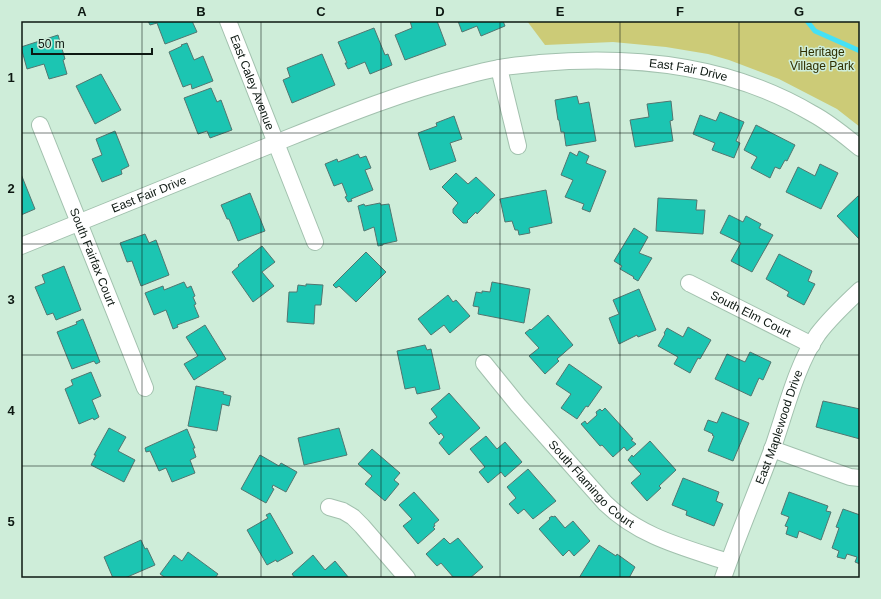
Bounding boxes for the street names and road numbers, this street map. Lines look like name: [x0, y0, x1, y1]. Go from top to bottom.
street label: East Caley Avenue: [227, 33, 277, 132]
street label: East Fair Drive: [648, 56, 729, 84]
street label: East Fair Drive: [109, 173, 189, 216]
street label: South Fairfax Court: [67, 206, 119, 308]
street label: South Elm Court: [708, 288, 794, 340]
street label: East Maplewood Drive: [753, 367, 806, 486]
street label: South Flamingo Court: [546, 437, 637, 531]

